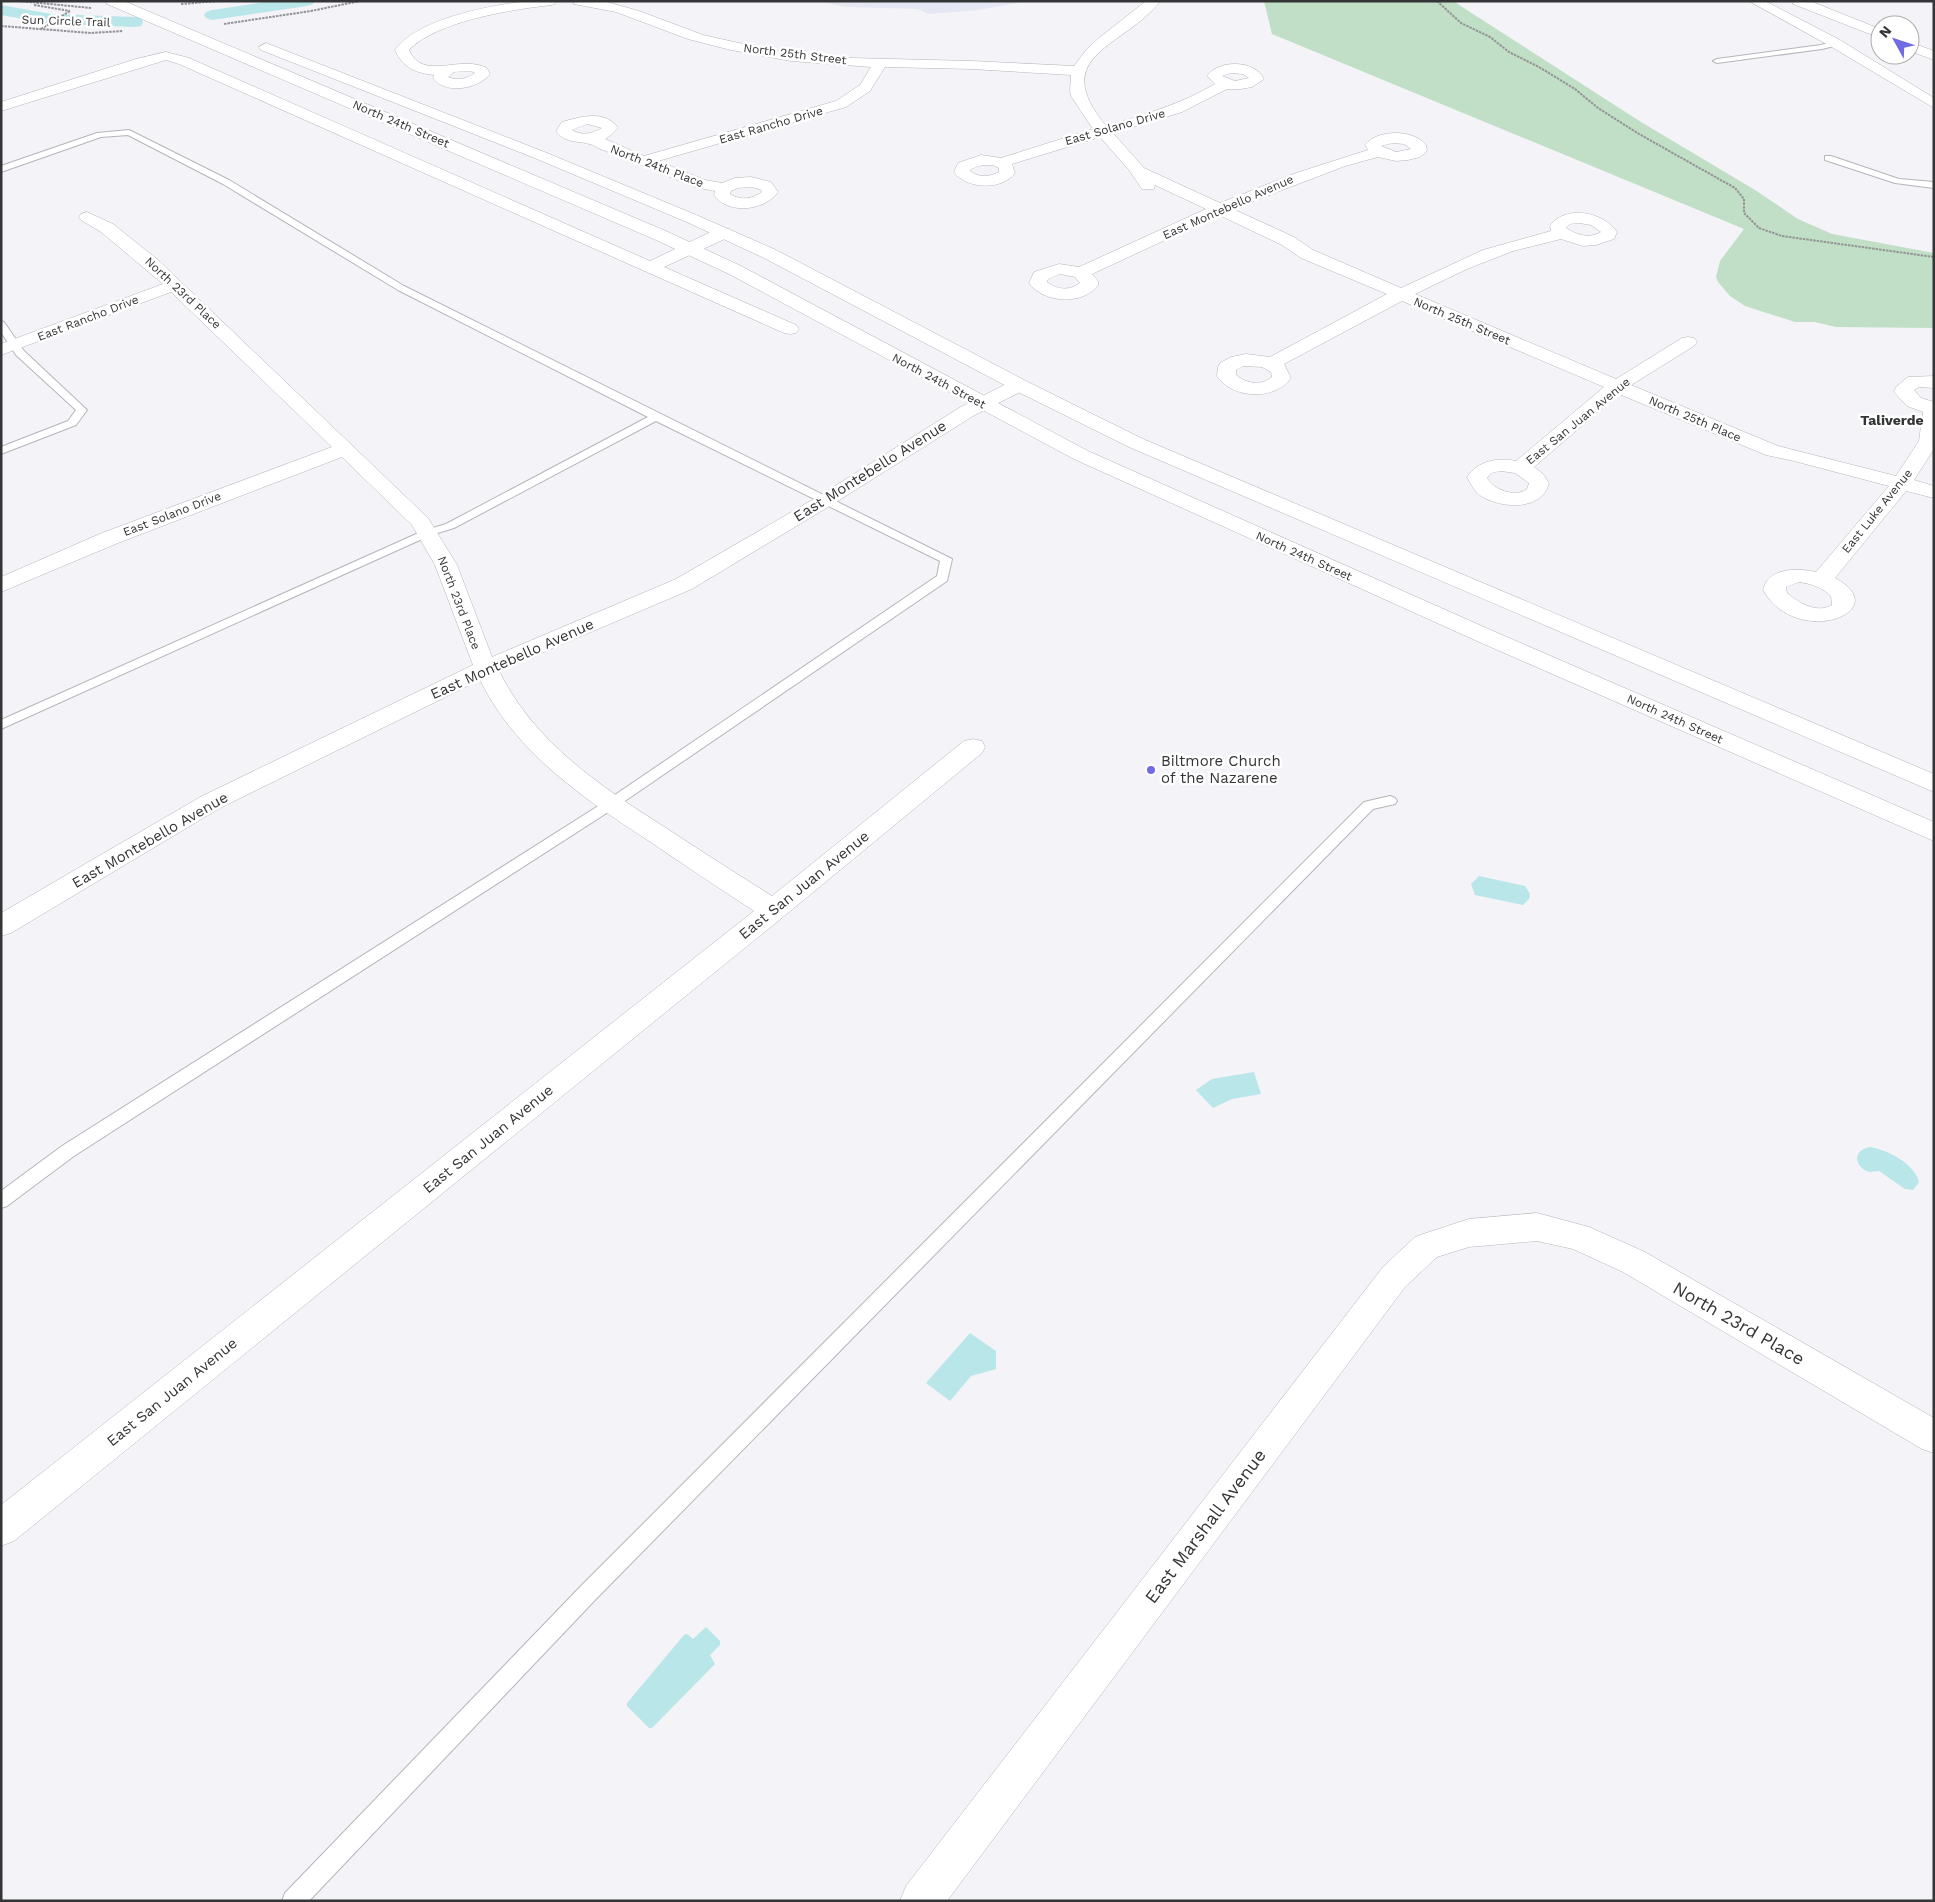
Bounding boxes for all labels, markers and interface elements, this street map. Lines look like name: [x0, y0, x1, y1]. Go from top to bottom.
street label: Sun Circle Trail: [21, 12, 111, 30]
north arrow: [1870, 15, 1920, 65]
text: N: [1876, 23, 1895, 41]
street label: North 25th Street: [743, 41, 847, 67]
street label: North 24th Street: [351, 97, 451, 151]
street label: East Rancho Drive: [717, 103, 825, 147]
street label: East Solano Drive: [1063, 106, 1167, 148]
street label: North 24th Place: [608, 142, 706, 190]
street label: East Montebello Avenue: [1160, 172, 1296, 242]
street label: North 23rd Place: [142, 254, 224, 332]
street label: East Rancho Drive: [35, 292, 141, 344]
street label: North 25th Street: [1412, 294, 1512, 348]
street label: North 24th Street: [890, 350, 988, 412]
street label: East San Juan Avenue: [1523, 375, 1633, 467]
street label: North 25th Place: [1647, 393, 1743, 445]
district label: Taliverde: [1860, 412, 1924, 428]
street label: East Montebello Avenue: [790, 416, 950, 526]
street label: East Luke Avenue: [1839, 466, 1915, 556]
street label: East Solano Drive: [121, 489, 223, 539]
street label: North 24th Street: [1254, 529, 1354, 583]
street label: North 23rd Place: [435, 554, 483, 652]
street label: East Montebello Avenue: [427, 615, 597, 703]
street label: North 24th Street: [1625, 692, 1725, 746]
place label: Biltmore Church of the Nazarene: [1161, 752, 1281, 787]
marker: Biltmore Church of the Nazarene: [1145, 764, 1157, 776]
street label: East Montebello Avenue: [69, 788, 231, 892]
street label: East San Juan Avenue: [735, 827, 873, 943]
street label: East San Juan Avenue: [419, 1081, 557, 1197]
street label: North 23rd Place: [1670, 1277, 1808, 1369]
street label: East San Juan Avenue: [103, 1334, 241, 1450]
street label: East Marshall Avenue: [1140, 1445, 1270, 1607]

